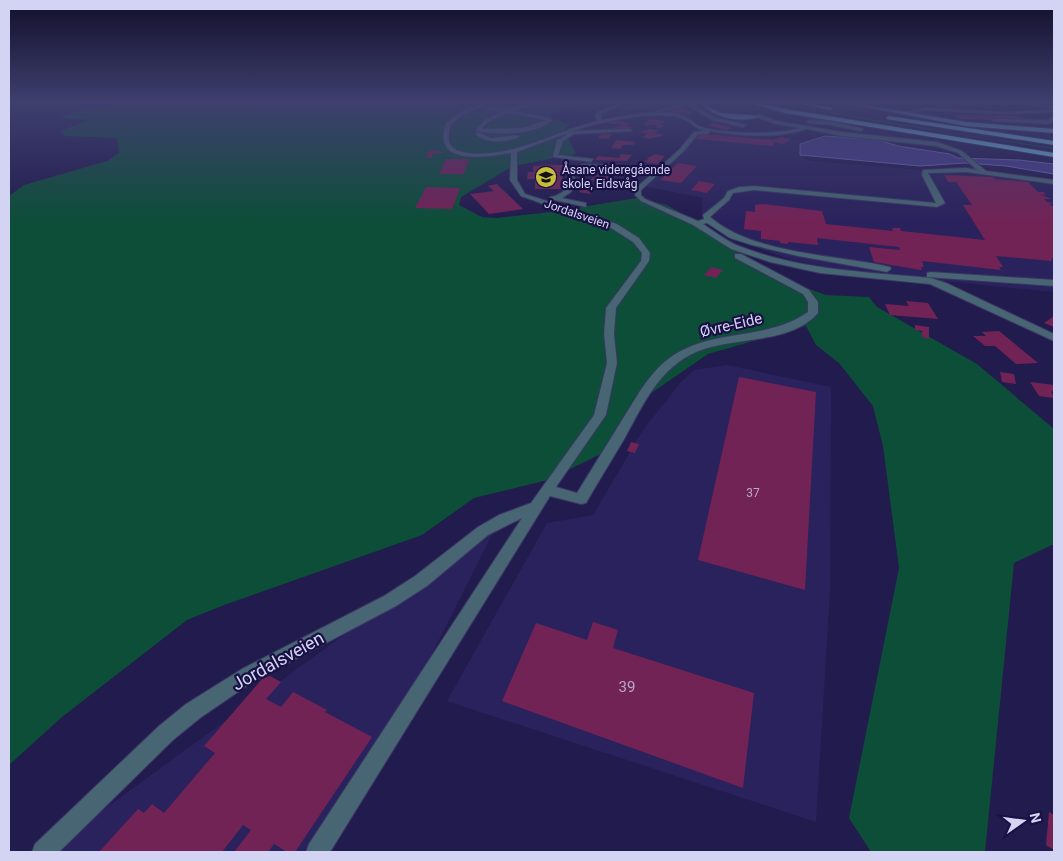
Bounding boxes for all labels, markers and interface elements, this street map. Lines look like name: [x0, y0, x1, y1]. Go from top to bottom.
place label: Åsane videregående skole, Eidsvåg: [562, 161, 670, 191]
school or university icon: Åsane videregående skole, Eidsvåg: [534, 165, 558, 189]
street label: Jordalsveien: [543, 196, 611, 232]
street label: Øvre-Eide: [698, 309, 764, 341]
house number: 37: [746, 486, 760, 500]
street label: Jordalsveien: [228, 627, 327, 694]
house number: 39: [619, 678, 635, 696]
north arrow: [998, 796, 1048, 846]
text: N: [1027, 811, 1045, 825]

